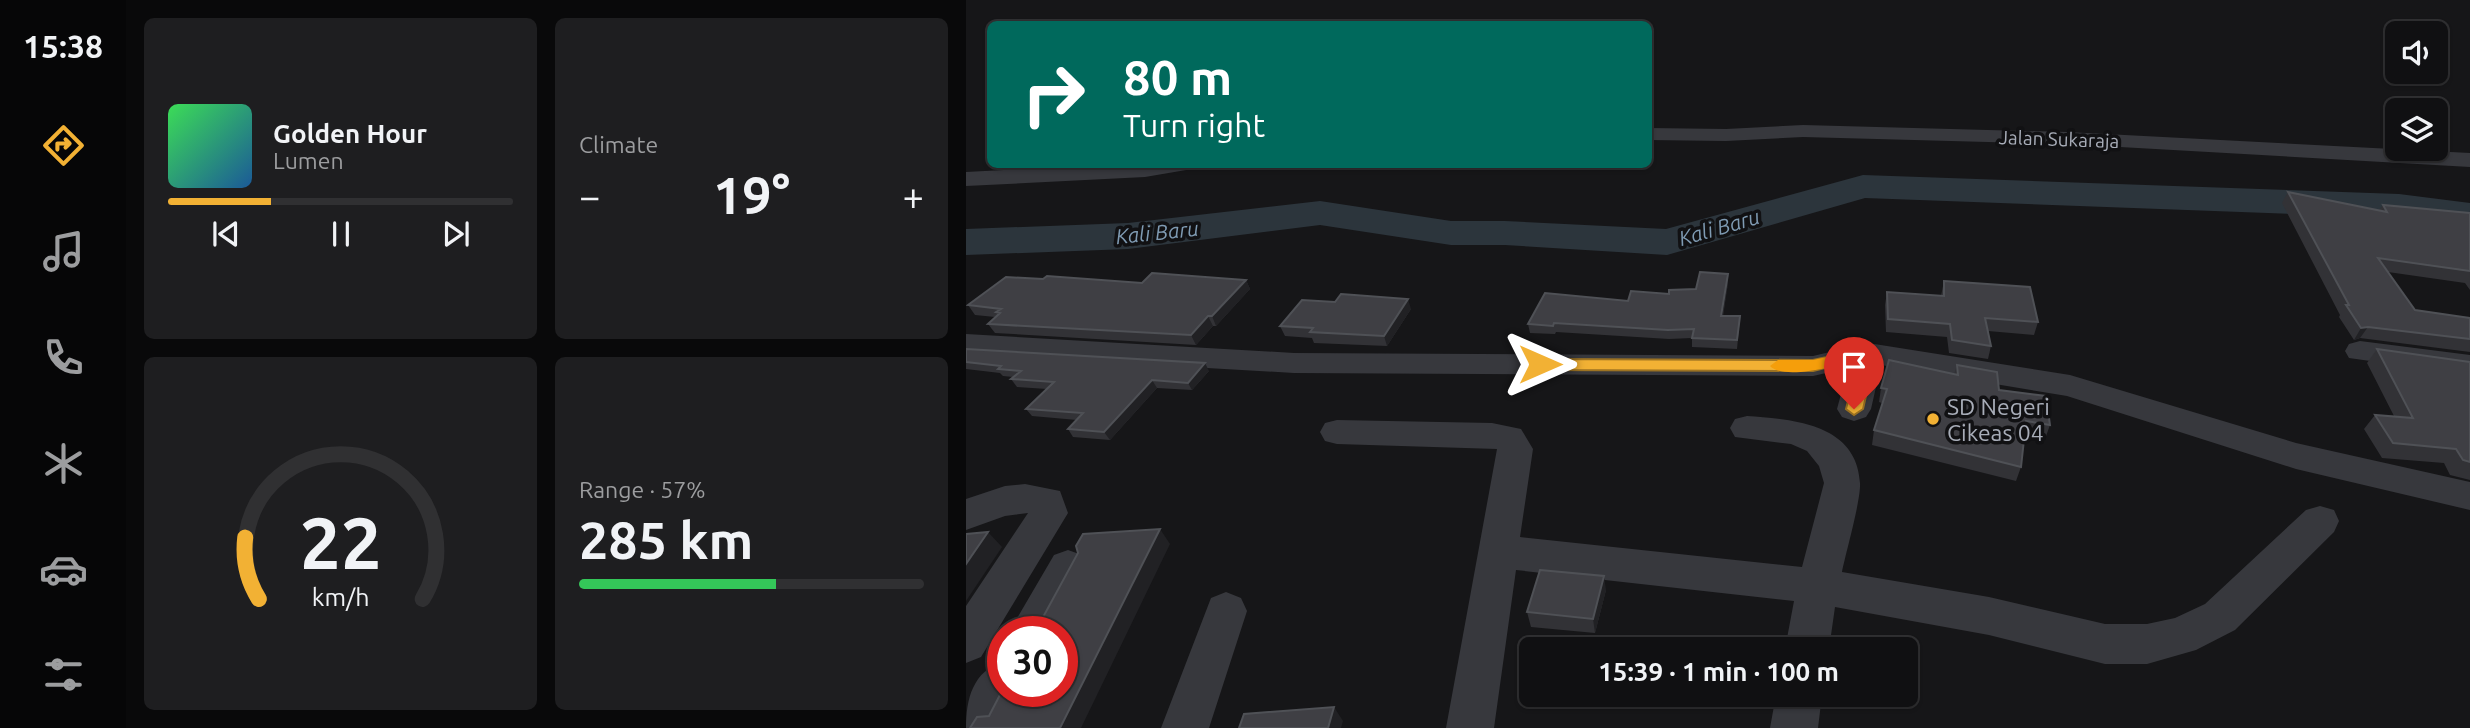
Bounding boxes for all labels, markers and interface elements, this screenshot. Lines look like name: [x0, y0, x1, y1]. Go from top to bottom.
map controls: [2385, 21, 2448, 161]
button: sound: [2385, 21, 2448, 84]
text: 15:38: [23, 28, 103, 64]
icon: right: [1008, 49, 1099, 140]
text: 80 m: [1123, 49, 1232, 104]
button: layers: [2385, 98, 2448, 161]
text: Turn right: [1123, 107, 1265, 143]
text: Golden Hour: [273, 119, 427, 148]
icon: directions: [39, 121, 88, 170]
street label: Jalan Sukaraja: [1998, 126, 2120, 152]
text: Climate: [579, 132, 658, 157]
text: Lumen: [273, 148, 344, 173]
text: 19°: [713, 166, 790, 224]
text: −: [579, 175, 600, 217]
text: +: [903, 175, 924, 217]
water label: Kali Baru: [1676, 204, 1762, 250]
icon: previous: [207, 215, 245, 253]
icon: pause: [322, 215, 360, 253]
icon: next: [437, 215, 475, 253]
water label: Kali Baru: [1114, 216, 1200, 248]
icon: music: [39, 227, 88, 276]
position arrow: [1503, 327, 1577, 401]
icon: phone: [39, 333, 88, 382]
pin: [1824, 337, 1884, 409]
icon: arrive: [1835, 348, 1873, 386]
place label: SD Negeri Cikeas 04: [1947, 394, 2050, 445]
marker: SD Negeri Cikeas 04: [1925, 411, 1941, 427]
icon: climate: [39, 439, 88, 488]
text: Range · 57%: [579, 477, 706, 502]
text: 22: [299, 502, 382, 584]
text: 285 km: [579, 511, 753, 569]
icon: car: [39, 545, 88, 594]
text: km/h: [312, 583, 369, 611]
speed limit sign: 30: [987, 616, 1078, 707]
icon: filters: [39, 650, 88, 699]
text: 15:39 · 1 min · 100 m: [1598, 657, 1839, 686]

